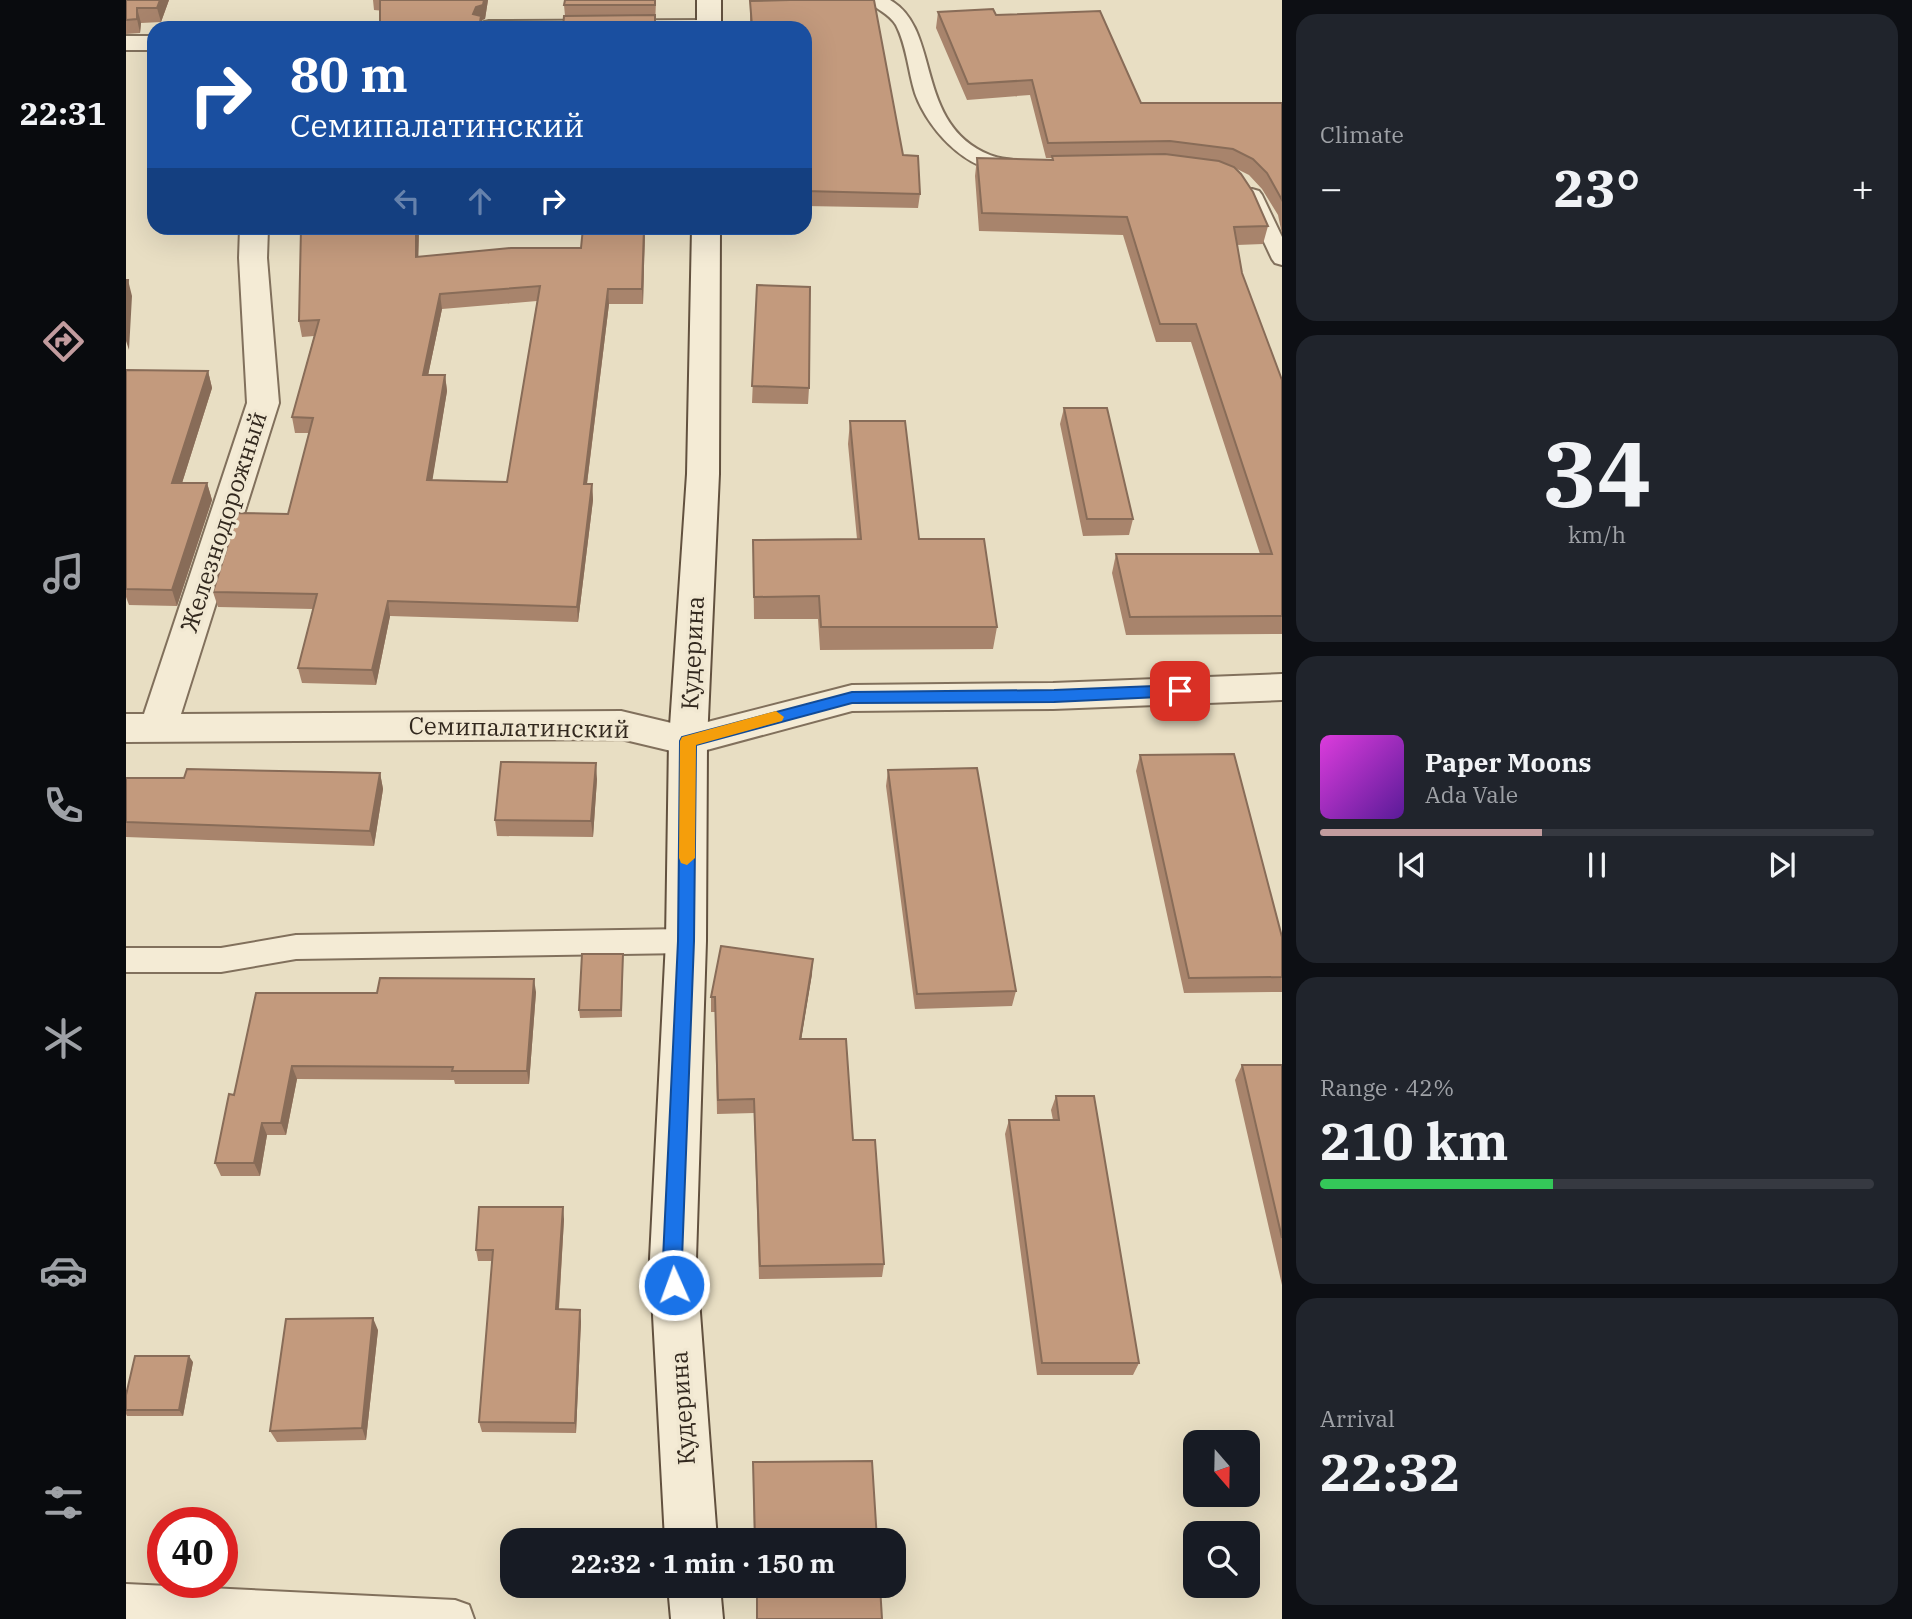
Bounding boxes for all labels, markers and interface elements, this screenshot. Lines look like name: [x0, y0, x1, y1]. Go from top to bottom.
text: 80 m: [290, 42, 408, 105]
icon: right: [175, 49, 266, 140]
text: 22:31: [20, 92, 106, 134]
text: Семипалатинский: [290, 104, 584, 146]
text: Climate: [1320, 119, 1404, 149]
text: 23°: [1554, 154, 1640, 221]
text: −: [1320, 163, 1343, 212]
text: +: [1851, 163, 1874, 212]
icon: left: [388, 182, 426, 220]
icon: ahead: [461, 182, 499, 220]
icon: right: [534, 182, 572, 220]
icon: directions: [39, 317, 88, 366]
street label: Железнодорожный: [172, 407, 274, 636]
text: 34: [1542, 414, 1652, 532]
text: km/h: [1568, 519, 1626, 549]
icon: music: [39, 549, 88, 598]
street label: Кудерина: [673, 595, 711, 711]
pin: [1150, 661, 1210, 721]
icon: arrive: [1161, 672, 1199, 710]
street label: Семипалатинский: [408, 709, 630, 745]
text: Paper Moons: [1425, 745, 1592, 779]
text: Ada Vale: [1425, 779, 1518, 809]
icon: phone: [39, 781, 88, 830]
icon: previous: [1393, 846, 1431, 884]
icon: pause: [1578, 846, 1616, 884]
icon: next: [1763, 846, 1801, 884]
icon: climate: [39, 1014, 88, 1063]
text: Range · 42%: [1320, 1072, 1454, 1102]
text: 210 km: [1320, 1107, 1509, 1174]
icon: car: [39, 1246, 88, 1295]
position arrow: [637, 1248, 711, 1322]
street label: Кудерина: [662, 1350, 702, 1466]
text: Arrival: [1320, 1403, 1395, 1433]
north arrow: [1183, 1430, 1260, 1507]
map controls: [1183, 1430, 1260, 1598]
text: 22:32: [1320, 1438, 1461, 1505]
icon: filters: [39, 1478, 88, 1527]
speed limit sign: 40: [147, 1507, 238, 1598]
button: search: [1183, 1521, 1260, 1598]
text: 22:32 · 1 min · 150 m: [571, 1546, 835, 1580]

